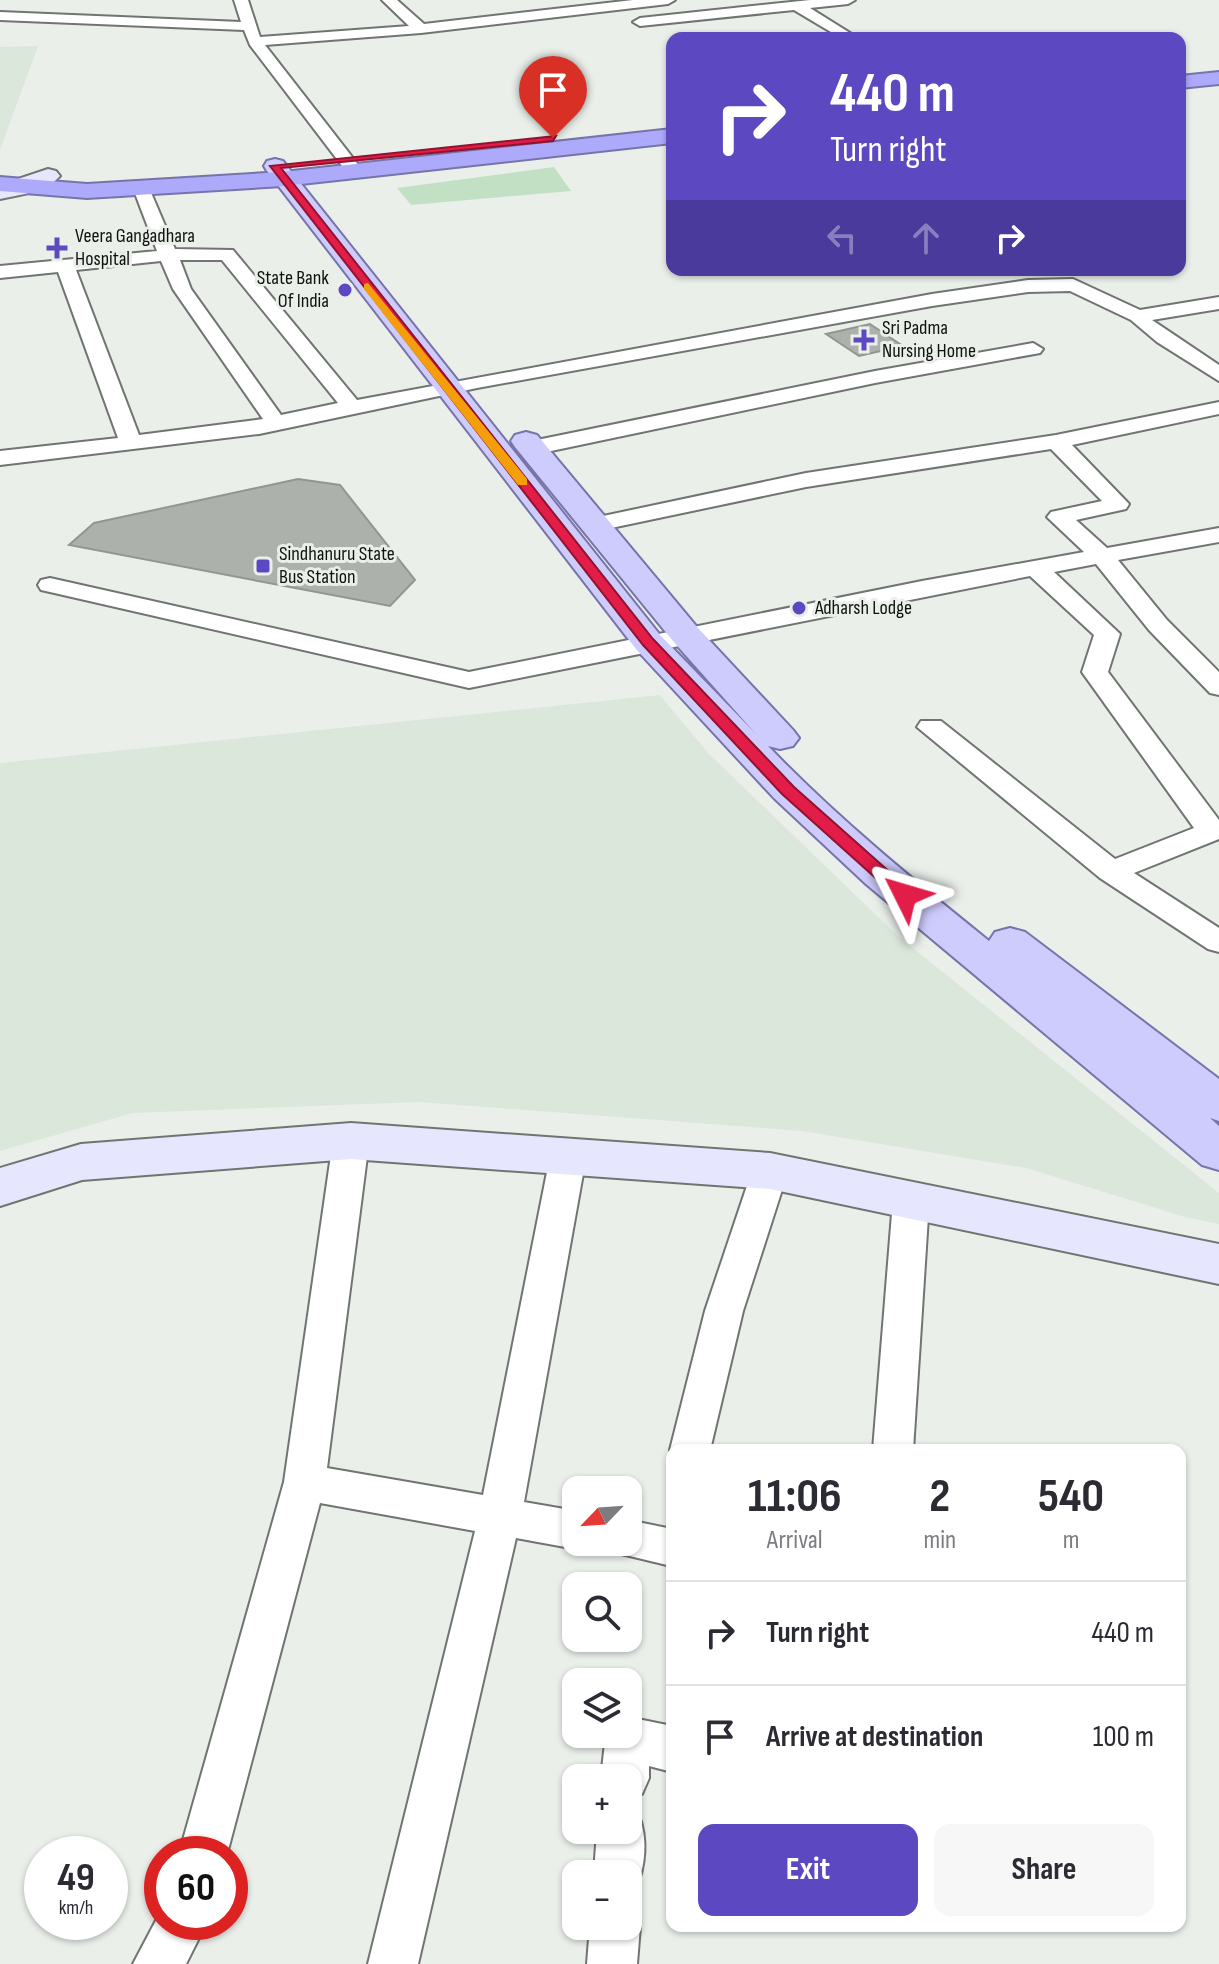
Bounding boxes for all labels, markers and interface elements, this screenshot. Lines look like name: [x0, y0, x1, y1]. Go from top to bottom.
pin: [519, 56, 587, 138]
text: 440 m: [830, 61, 955, 128]
icon: right: [698, 64, 802, 168]
icon: arrive: [531, 68, 575, 112]
text: Turn right: [830, 129, 947, 172]
icon: left: [820, 216, 864, 260]
icon: ahead: [904, 216, 948, 260]
icon: right: [988, 216, 1032, 260]
place label: Veera Gangadhara Hospital: [75, 224, 195, 271]
marker: Veera Gangadhara Hospital: [46, 237, 68, 259]
place label: State Bank Of India: [257, 266, 329, 313]
marker: State Bank Of India: [336, 281, 354, 299]
place label: Sri Padma Nursing Home: [882, 316, 976, 363]
marker: Sri Padma Nursing Home: [853, 329, 875, 351]
place label: Sindhanuru State Bus Station: [279, 542, 395, 589]
marker: Sindhanuru State Bus Station: [254, 557, 272, 575]
place label: Adharsh Lodge: [814, 596, 912, 620]
marker: Adharsh Lodge: [790, 599, 808, 617]
position arrow: [863, 853, 947, 937]
text: 11:06: [748, 1468, 842, 1525]
text: 2: [929, 1468, 950, 1525]
text: 540: [1038, 1468, 1104, 1525]
north arrow: [562, 1476, 642, 1556]
map controls: [562, 1476, 642, 1940]
text: Arrival: [767, 1525, 823, 1556]
text: min: [923, 1525, 956, 1556]
text: m: [1063, 1525, 1079, 1556]
button: search: [562, 1572, 642, 1652]
icon: right: [698, 1611, 742, 1655]
text: Turn right: [766, 1615, 869, 1651]
text: 440 m: [1091, 1615, 1154, 1651]
button: layers: [562, 1668, 642, 1748]
icon: arrive: [698, 1715, 742, 1759]
text: Arrive at destination: [766, 1719, 983, 1755]
text: 100 m: [1093, 1719, 1154, 1755]
button: +: [562, 1764, 642, 1844]
button: Exit: [698, 1824, 918, 1916]
button: Share: [934, 1824, 1154, 1916]
speed limit sign: 60: [144, 1836, 248, 1940]
text: 49: [57, 1854, 95, 1902]
button: −: [562, 1860, 642, 1940]
text: km/h: [59, 1896, 93, 1920]

